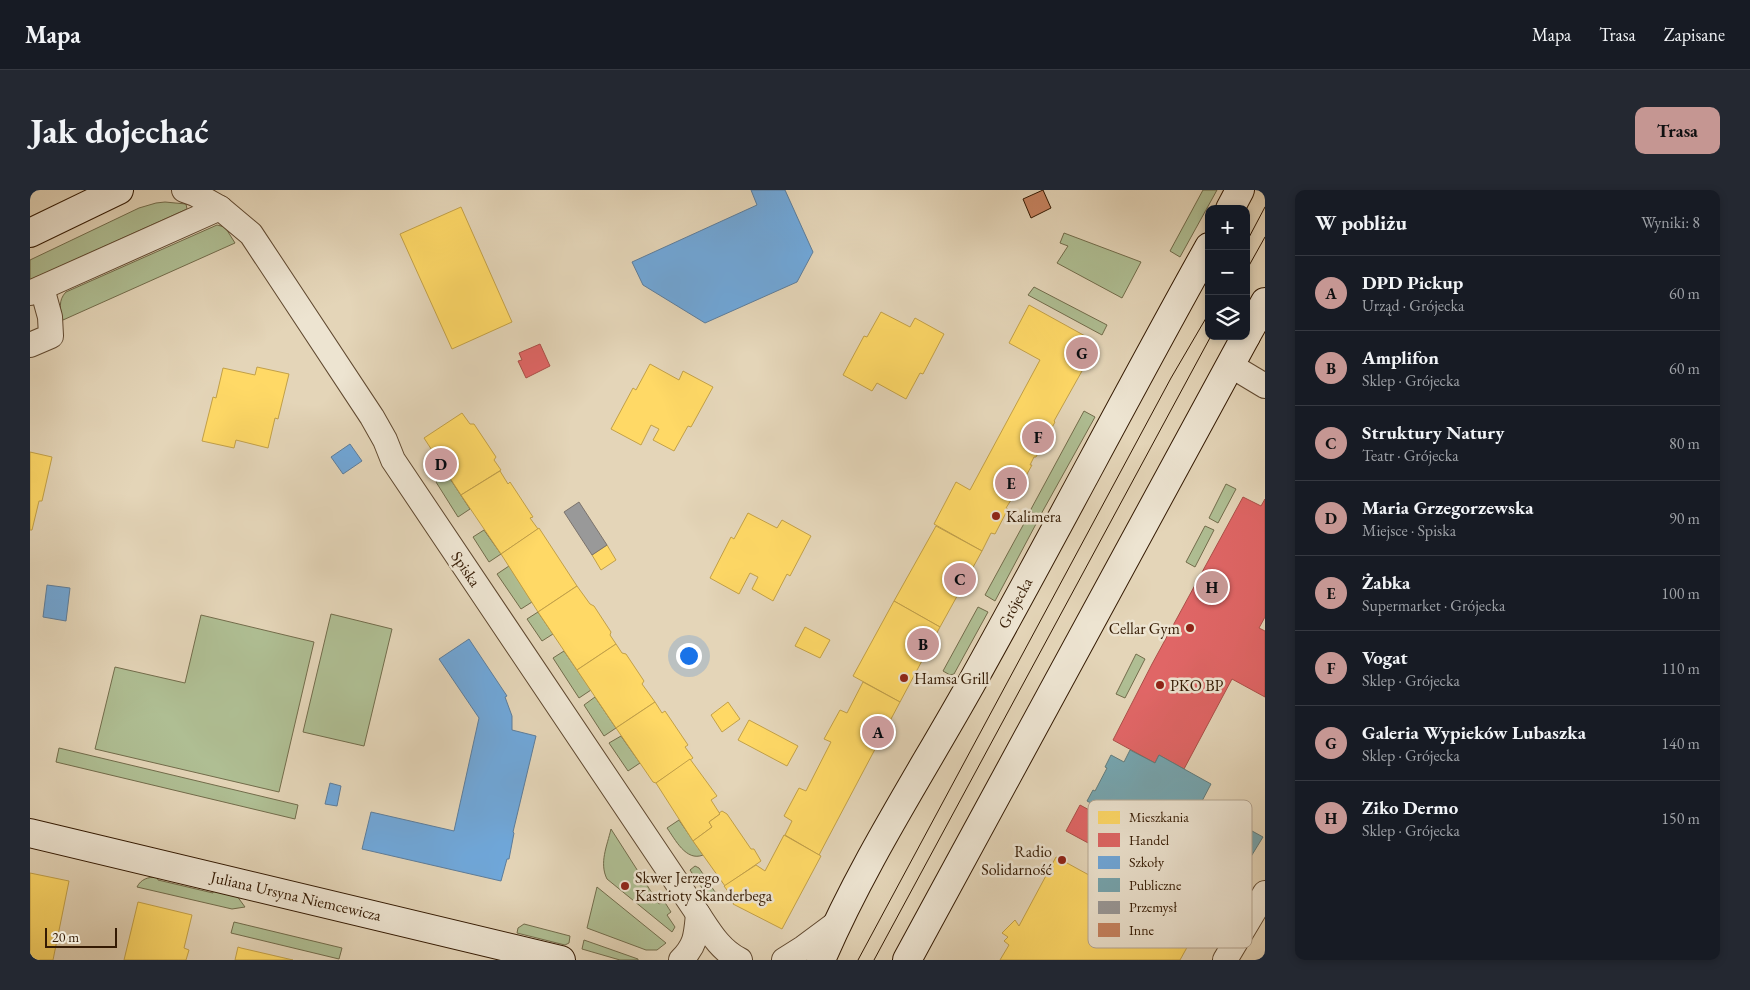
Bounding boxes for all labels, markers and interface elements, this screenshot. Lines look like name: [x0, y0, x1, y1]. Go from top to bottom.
text: Mapa: [25, 19, 81, 50]
text: Mapa: [1532, 23, 1571, 46]
text: Trasa: [1599, 23, 1636, 46]
text: Zapisane: [1664, 23, 1725, 46]
button: Trasa: [1635, 107, 1720, 154]
text: Jak dojechać: [30, 108, 209, 153]
map controls: [1205, 205, 1250, 340]
button: +: [1205, 205, 1250, 250]
text: W pobliżu: [1315, 209, 1407, 236]
text: Wyniki: 8: [1641, 212, 1700, 233]
button: −: [1205, 250, 1250, 295]
text: DPD Pickup: [1362, 270, 1463, 295]
text: A: [1325, 283, 1337, 304]
text: 60 m: [1669, 283, 1700, 304]
button: layers: [1205, 295, 1250, 340]
text: Urząd · Grójecka: [1362, 295, 1464, 316]
pin: G: [1066, 334, 1098, 372]
text: Amplifon: [1362, 345, 1439, 370]
text: B: [1326, 358, 1336, 379]
text: 60 m: [1669, 358, 1700, 379]
text: Sklep · Grójecka: [1362, 370, 1460, 391]
pin: F: [1022, 418, 1054, 456]
text: Struktury Natury: [1362, 420, 1504, 445]
text: C: [1325, 433, 1337, 454]
text: 80 m: [1669, 433, 1700, 454]
pin: D: [425, 445, 457, 483]
text: Teatr · Grójecka: [1362, 445, 1459, 466]
pin: E: [995, 464, 1027, 502]
text: Maria Grzegorzewska: [1362, 495, 1534, 520]
place label: Kalimera: [1006, 506, 1062, 527]
text: D: [1325, 508, 1337, 529]
text: 90 m: [1669, 508, 1700, 529]
marker: Kalimera: [990, 510, 1002, 522]
text: Miejsce · Spiska: [1362, 520, 1456, 541]
street label: Spiska: [446, 547, 486, 591]
pin: C: [944, 560, 976, 598]
pin: H: [1196, 568, 1228, 606]
text: Żabka: [1362, 570, 1410, 595]
street label: Grójecka: [993, 573, 1037, 632]
text: E: [1326, 583, 1336, 604]
text: 100 m: [1661, 583, 1700, 604]
text: Supermarket · Grójecka: [1362, 595, 1505, 616]
place label: Cellar Gym: [1109, 618, 1181, 639]
marker: Cellar Gym: [1184, 622, 1196, 634]
pin: B: [907, 625, 939, 663]
your location: [676, 643, 702, 669]
text: Vogat: [1362, 645, 1408, 670]
text: F: [1327, 658, 1335, 679]
text: 110 m: [1661, 658, 1700, 679]
place label: Hamsa Grill: [914, 668, 989, 689]
text: Sklep · Grójecka: [1362, 670, 1460, 691]
marker: Hamsa Grill: [898, 672, 910, 684]
place label: PKO BP: [1170, 675, 1224, 696]
marker: PKO BP: [1154, 679, 1166, 691]
pin: A: [862, 713, 894, 751]
text: Galeria Wypieków Lubaszka: [1362, 720, 1586, 745]
text: G: [1325, 733, 1337, 754]
text: 140 m: [1661, 733, 1700, 754]
text: Sklep · Grójecka: [1362, 745, 1460, 766]
text: Ziko Dermo: [1362, 795, 1458, 820]
legend: [1088, 800, 1252, 948]
text: Mieszkania: [1129, 808, 1189, 826]
text: H: [1325, 808, 1337, 829]
text: 150 m: [1661, 808, 1700, 829]
text: Sklep · Grójecka: [1362, 820, 1460, 841]
text: Handel: [1129, 831, 1170, 849]
place label: Radio Solidarność: [981, 841, 1052, 880]
text: Szkoły: [1129, 853, 1165, 871]
marker: Radio Solidarność: [1056, 854, 1068, 866]
street label: Juliana Ursyna Niemcewicza: [207, 866, 384, 926]
place label: Skwer Jerzego Kastrioty Skanderbega: [635, 867, 773, 906]
text: Publiczne: [1129, 876, 1182, 894]
marker: Skwer Jerzego Kastrioty Skanderbega: [619, 880, 631, 892]
text: Przemysł: [1129, 898, 1177, 916]
text: Inne: [1129, 921, 1155, 939]
scale bar: [45, 925, 118, 948]
text: 20 m: [52, 928, 79, 946]

